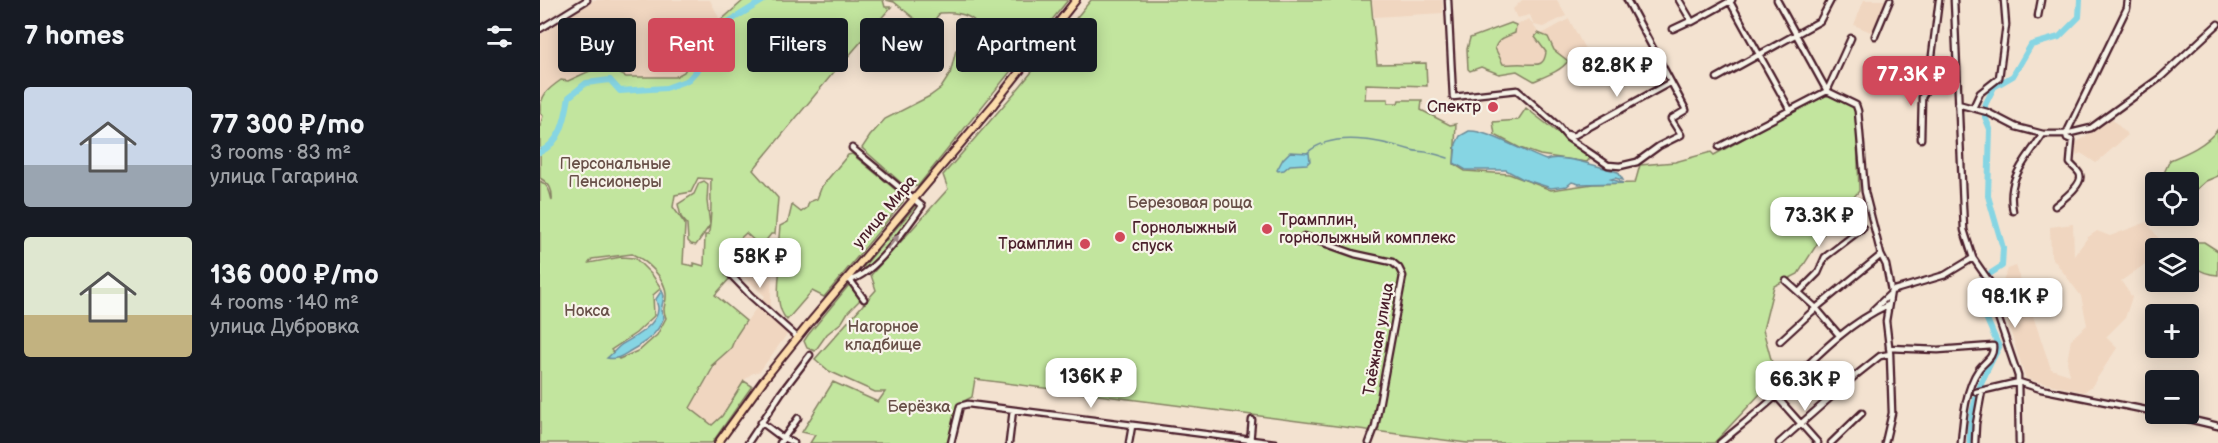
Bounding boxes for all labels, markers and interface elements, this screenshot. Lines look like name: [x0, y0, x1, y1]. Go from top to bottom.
chip: Buy: [558, 18, 636, 72]
chip: Rent: [648, 18, 735, 72]
chip: Filters: [747, 18, 848, 72]
chip: New: [860, 18, 944, 72]
chip: Apartment: [956, 18, 1097, 72]
icon: filters: [483, 20, 516, 53]
text: 7 homes: [24, 21, 124, 52]
pin: 82.8K ₽: [1562, 47, 1672, 98]
text: 82.8K ₽: [1581, 54, 1653, 78]
pin: 77.3K ₽: [1856, 56, 1966, 107]
text: 77.3K ₽: [1877, 63, 1945, 87]
place label: Спектр: [1427, 98, 1481, 117]
marker: Спектр: [1486, 100, 1500, 114]
text: 77 300 ₽/mo: [210, 110, 365, 141]
icon: home: [72, 111, 144, 183]
text: 3 rooms · 83 m²: [210, 141, 351, 165]
park label: Персональные Пенсионеры: [559, 155, 671, 192]
text: улица Гагарина: [210, 165, 358, 189]
street label: улица Мира: [849, 171, 921, 252]
map controls: [2145, 172, 2199, 424]
button: locate: [2145, 172, 2199, 226]
park label: Березовая роща: [1128, 194, 1253, 213]
pin: 73.3K ₽: [1764, 197, 1874, 248]
text: 73.3K ₽: [1784, 204, 1854, 228]
place label: Трамплин, горнолыжный комплекс: [1279, 211, 1456, 248]
place label: Горнолыжный спуск: [1132, 219, 1237, 256]
marker: Трамплин, горнолыжный комплекс: [1260, 222, 1274, 236]
marker: Горнолыжный спуск: [1113, 230, 1127, 244]
one-way arrow: [887, 234, 900, 250]
place label: Трамплин: [998, 235, 1073, 254]
marker: Трамплин: [1078, 237, 1092, 251]
pin: 58K ₽: [718, 238, 802, 289]
button: layers: [2145, 238, 2199, 292]
text: 58K ₽: [733, 245, 787, 269]
text: 136 000 ₽/mo: [210, 260, 379, 291]
icon: home: [72, 261, 144, 333]
pin: 98.1K ₽: [1960, 278, 2070, 329]
street label: Таёжная улица: [1360, 280, 1398, 397]
text: 98.1K ₽: [1981, 285, 2049, 309]
text: 4 rooms · 140 m²: [210, 291, 359, 315]
park label: Нокса: [564, 302, 610, 321]
button: +: [2145, 304, 2199, 358]
text: улица Дубровка: [210, 315, 359, 339]
park label: Нагорное кладбище: [845, 318, 921, 355]
pin: 136K ₽: [1042, 358, 1140, 409]
pin: 66.3K ₽: [1750, 361, 1860, 412]
text: 136K ₽: [1060, 365, 1122, 389]
text: 66.3K ₽: [1770, 368, 1840, 392]
button: −: [2145, 370, 2199, 424]
park label: Берёзка: [887, 398, 951, 417]

